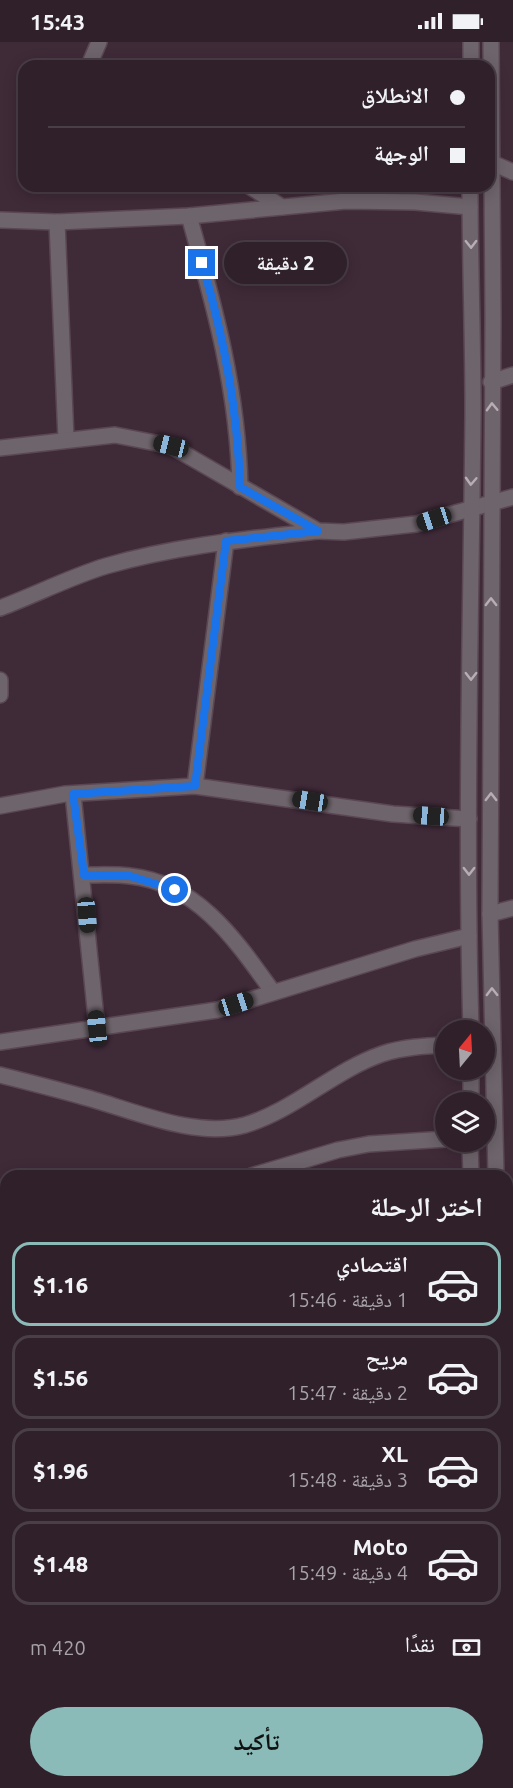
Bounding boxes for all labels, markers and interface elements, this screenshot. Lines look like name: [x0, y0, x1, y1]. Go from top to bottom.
text: 15:43: [30, 9, 85, 34]
text: الانطلاق: [361, 82, 429, 107]
text: الوجهة: [374, 140, 429, 165]
one-way arrow: [465, 240, 477, 249]
callout: 2 دقيقة: [223, 242, 346, 284]
route end: [188, 249, 215, 276]
text: 2 دقيقة: [256, 251, 315, 274]
one-way arrow: [486, 402, 498, 411]
car: [151, 433, 191, 459]
one-way arrow: [464, 477, 477, 486]
car: [414, 505, 454, 533]
one-way arrow: [485, 597, 497, 606]
one-way arrow: [465, 672, 477, 681]
car: [291, 789, 329, 813]
one-way arrow: [485, 792, 497, 801]
car: [412, 806, 450, 826]
one-way arrow: [463, 867, 475, 876]
route start: [161, 876, 188, 903]
car: [76, 896, 98, 934]
one-way arrow: [486, 987, 498, 996]
car: [216, 990, 256, 1018]
car: [86, 1009, 108, 1047]
north arrow: [435, 1020, 495, 1080]
map controls: [435, 1020, 495, 1152]
button: layers: [435, 1092, 495, 1152]
text: اختر الرحلة: [370, 1191, 483, 1221]
text: اقتصادي: [336, 1251, 408, 1276]
icon: car: [426, 1257, 480, 1311]
text: $1.16: [33, 1272, 88, 1297]
text: 1 دقيقة · 15:46: [287, 1288, 408, 1311]
text: مريح: [365, 1344, 408, 1369]
icon: car: [426, 1350, 480, 1404]
text: $1.56: [33, 1365, 88, 1390]
text: 2 دقيقة · 15:47: [287, 1381, 408, 1404]
text: XL: [381, 1441, 408, 1466]
icon: car: [426, 1443, 480, 1497]
text: $1.96: [33, 1458, 88, 1483]
text: 3 دقيقة · 15:48: [287, 1468, 408, 1491]
text: Moto: [353, 1534, 408, 1559]
icon: car: [426, 1536, 480, 1590]
text: $1.48: [33, 1551, 88, 1576]
text: 4 دقيقة · 15:49: [287, 1561, 408, 1584]
text: نقدًا: [405, 1631, 435, 1656]
icon: cash: [450, 1631, 483, 1664]
text: 420 m: [30, 1636, 86, 1659]
button: تأكيد: [30, 1707, 483, 1776]

